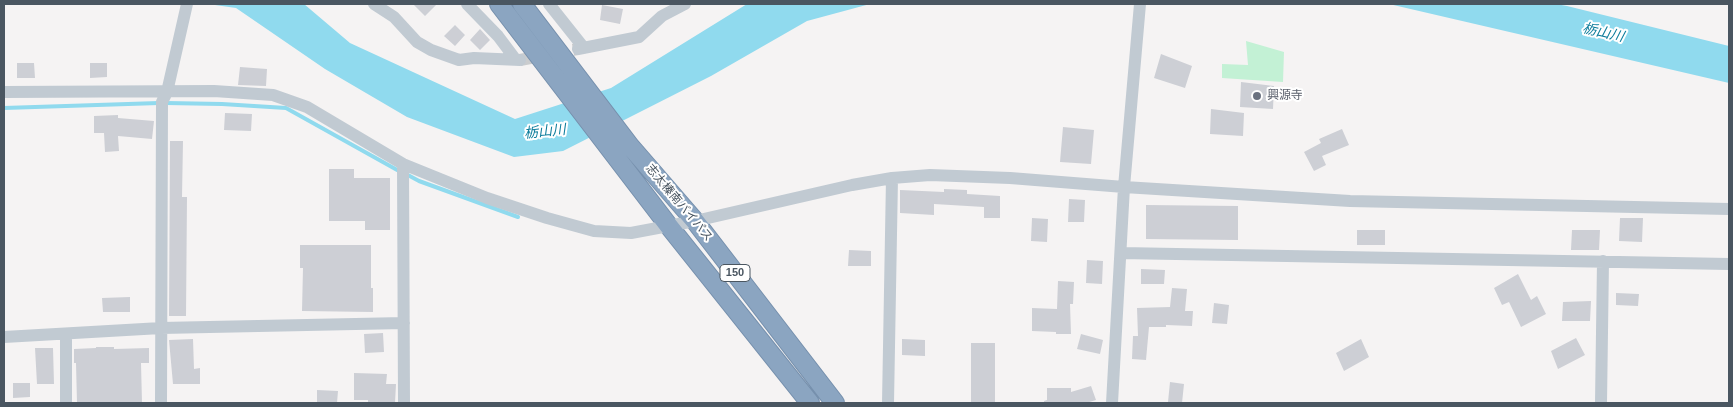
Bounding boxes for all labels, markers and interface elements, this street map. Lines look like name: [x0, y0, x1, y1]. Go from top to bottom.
water label: 栃山川: [1581, 20, 1625, 46]
place label: 興源寺: [1267, 89, 1303, 103]
marker: 興源寺: [1251, 90, 1263, 102]
water label: 栃山川: [523, 121, 567, 143]
street label: 志太榛南バイパス: [643, 162, 715, 244]
road number: 150: [720, 264, 750, 282]

